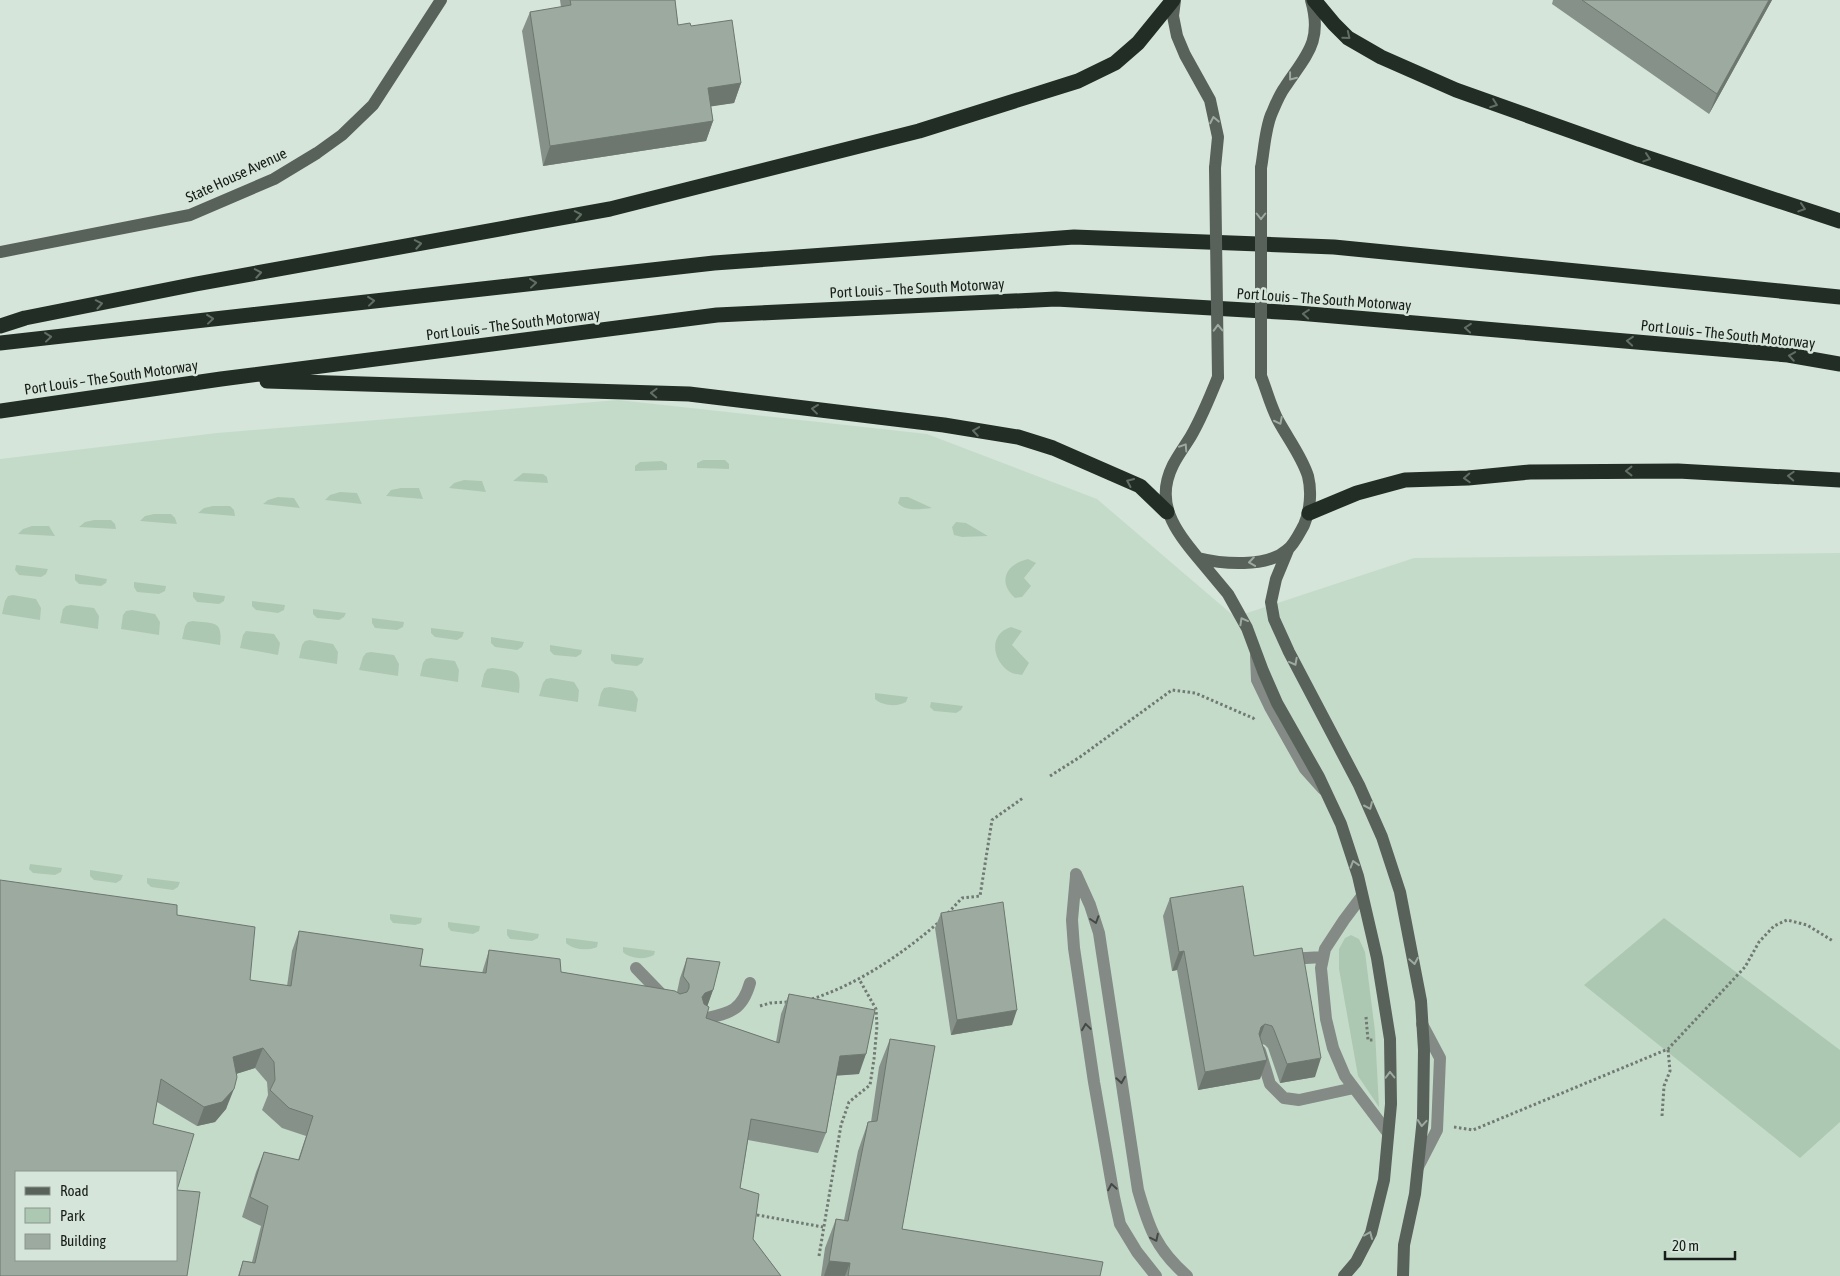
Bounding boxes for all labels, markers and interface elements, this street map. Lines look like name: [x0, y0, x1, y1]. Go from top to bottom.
one-way arrow: [1341, 30, 1350, 38]
one-way arrow: [1290, 71, 1298, 80]
one-way arrow: [1489, 98, 1498, 108]
one-way arrow: [1210, 115, 1220, 124]
street label: State House Avenue: [183, 144, 289, 206]
one-way arrow: [1642, 152, 1651, 162]
one-way arrow: [1797, 203, 1805, 213]
one-way arrow: [573, 210, 582, 220]
one-way arrow: [1256, 213, 1266, 221]
one-way arrow: [414, 239, 422, 249]
one-way arrow: [254, 268, 263, 279]
street label: Port Louis – The South Motorway: [829, 275, 1005, 301]
one-way arrow: [529, 278, 537, 289]
street label: Port Louis – The South Motorway: [1236, 284, 1412, 314]
one-way arrow: [368, 296, 376, 307]
one-way arrow: [94, 299, 103, 310]
street label: Port Louis – The South Motorway: [425, 305, 601, 343]
one-way arrow: [1302, 308, 1310, 319]
one-way arrow: [206, 314, 214, 325]
street label: Port Louis – The South Motorway: [1640, 316, 1816, 352]
one-way arrow: [1464, 322, 1472, 333]
one-way arrow: [1213, 324, 1223, 332]
one-way arrow: [45, 332, 53, 343]
one-way arrow: [1626, 336, 1634, 347]
one-way arrow: [1788, 351, 1796, 362]
street label: Port Louis – The South Motorway: [23, 356, 199, 398]
one-way arrow: [649, 387, 657, 398]
one-way arrow: [811, 404, 819, 415]
one-way arrow: [1273, 416, 1283, 425]
one-way arrow: [972, 426, 981, 436]
one-way arrow: [1178, 443, 1187, 452]
one-way arrow: [1625, 466, 1632, 476]
one-way arrow: [1787, 471, 1795, 482]
one-way arrow: [1463, 472, 1471, 483]
one-way arrow: [1126, 477, 1135, 488]
one-way arrow: [1248, 556, 1256, 567]
one-way arrow: [1240, 617, 1250, 626]
one-way arrow: [1288, 656, 1298, 665]
one-way arrow: [1362, 801, 1373, 810]
one-way arrow: [1349, 860, 1359, 868]
one-way arrow: [1089, 915, 1099, 923]
one-way arrow: [1408, 957, 1418, 966]
one-way arrow: [1081, 1022, 1091, 1031]
one-way arrow: [1385, 1071, 1396, 1079]
one-way arrow: [1115, 1076, 1126, 1084]
one-way arrow: [1417, 1119, 1428, 1127]
legend: [15, 1171, 178, 1261]
text: Road: [60, 1182, 89, 1199]
one-way arrow: [1108, 1182, 1118, 1191]
text: Park: [60, 1207, 85, 1224]
scale bar: [1665, 1228, 1735, 1260]
one-way arrow: [1363, 1231, 1374, 1240]
text: Building: [60, 1232, 106, 1249]
one-way arrow: [1149, 1233, 1159, 1242]
text: 20 m: [1672, 1237, 1699, 1254]

